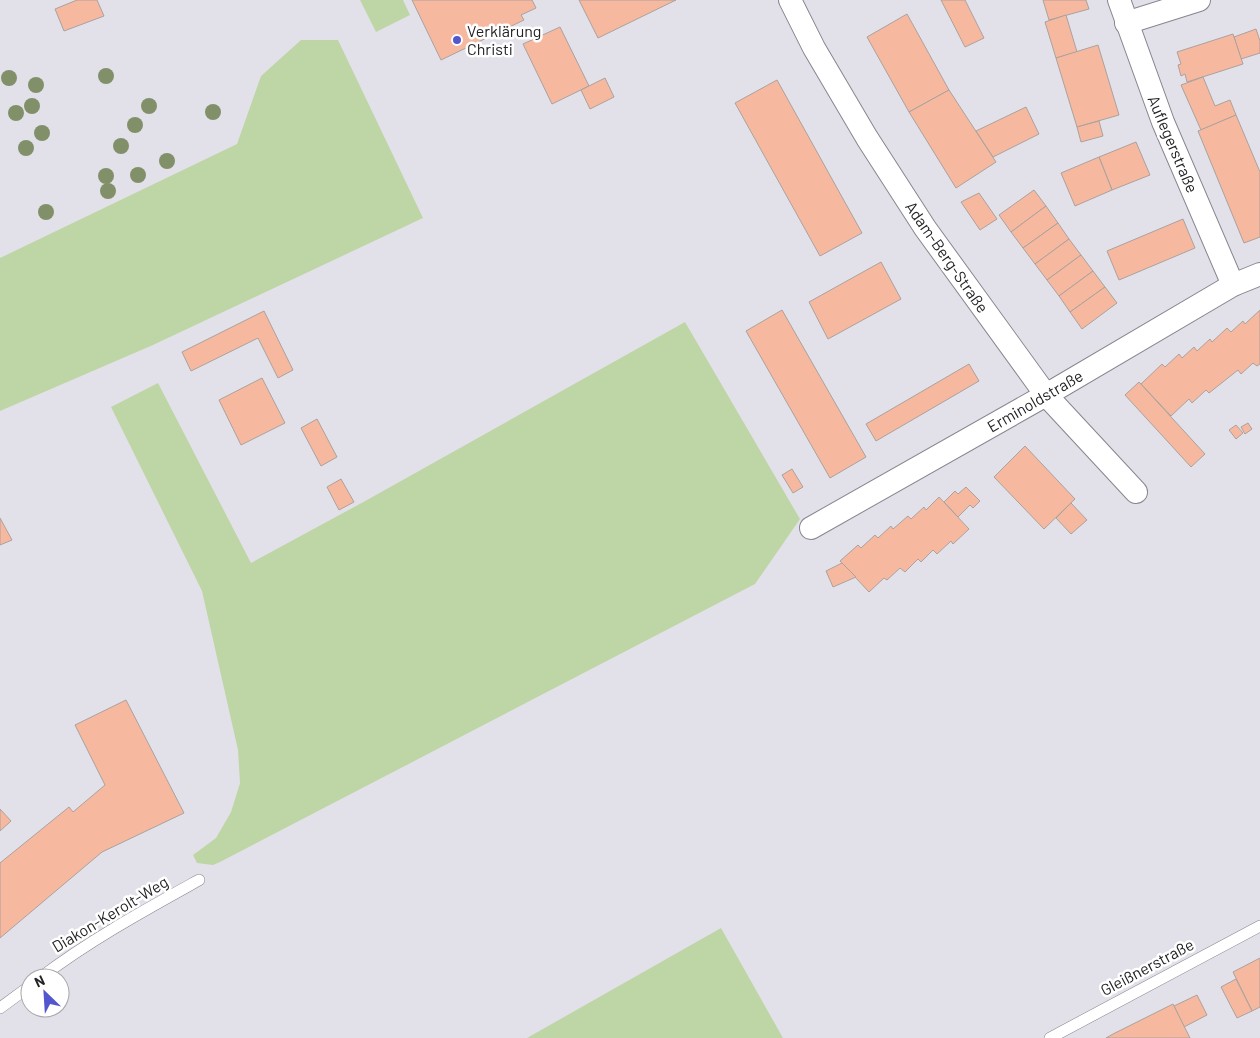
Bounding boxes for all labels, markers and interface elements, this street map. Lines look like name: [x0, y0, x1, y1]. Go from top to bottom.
place label: Verklärung Christi: [467, 21, 541, 58]
marker: Verklärung Christi: [451, 34, 463, 46]
street label: Auflegerstraße: [1144, 92, 1203, 195]
street label: Adam-Berg-Straße: [902, 197, 993, 316]
street label: Erminoldstraße: [983, 365, 1086, 436]
street label: Diakon-Kerolt-Weg: [48, 871, 171, 956]
street label: Gleißnerstraße: [1097, 934, 1197, 999]
north arrow: [20, 968, 70, 1018]
text: N: [31, 971, 47, 990]

